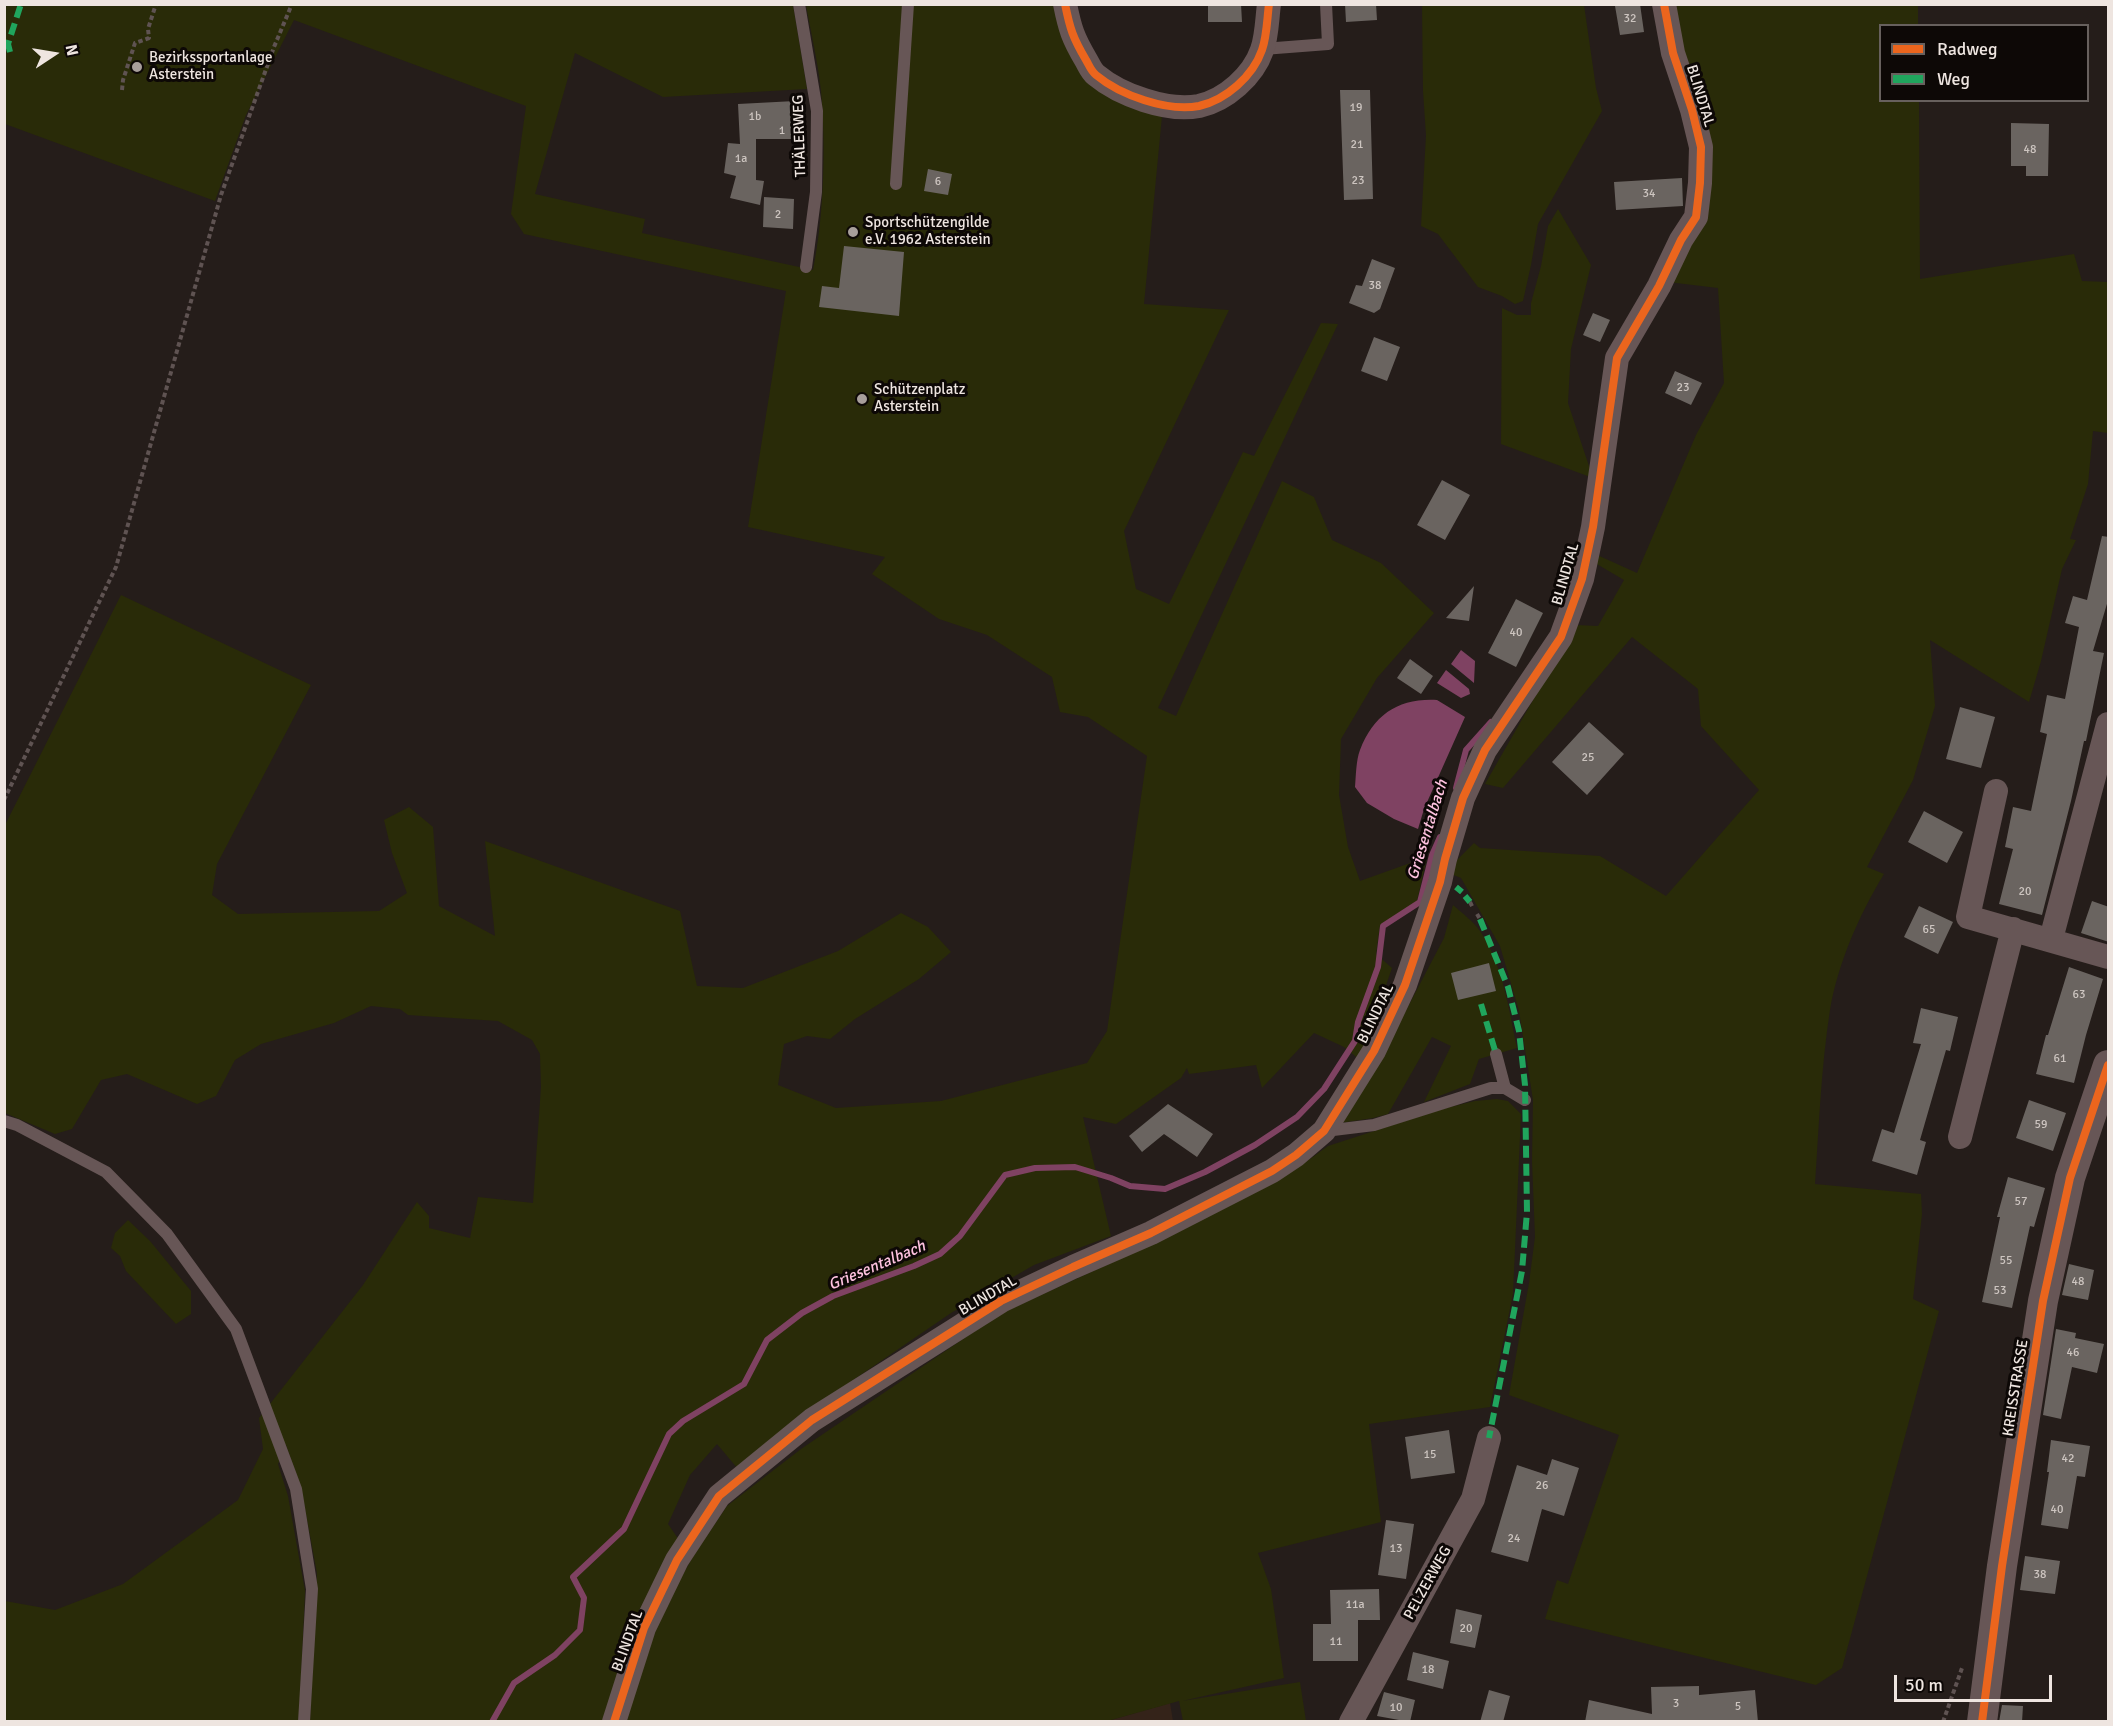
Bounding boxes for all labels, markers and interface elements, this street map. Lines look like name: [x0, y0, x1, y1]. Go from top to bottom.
house number: 32: [1624, 12, 1636, 26]
north arrow: [24, 24, 84, 84]
legend: [1879, 24, 2089, 102]
text: Radweg: [1937, 38, 1998, 60]
text: N: [61, 43, 83, 58]
place label: Bezirkssportanlage Asterstein: [149, 49, 273, 84]
marker: Bezirkssportanlage Asterstein: [130, 60, 144, 74]
street label: BLINDTAL: [1682, 63, 1718, 129]
text: Weg: [1937, 68, 1970, 90]
street label: THÄLERWEG: [790, 94, 810, 178]
house number: 19: [1350, 101, 1362, 115]
house number: 1b: [749, 110, 761, 124]
house number: 1: [779, 124, 785, 138]
house number: 21: [1351, 138, 1363, 152]
house number: 48: [2024, 143, 2036, 157]
house number: 1a: [735, 152, 747, 166]
house number: 23: [1352, 174, 1364, 188]
house number: 6: [935, 175, 941, 189]
house number: 34: [1643, 187, 1655, 201]
house number: 2: [775, 208, 781, 222]
place label: Sportschützengilde e.V. 1962 Asterstein: [865, 214, 991, 249]
marker: Sportschützengilde e.V. 1962 Asterstein: [846, 225, 860, 239]
house number: 38: [1369, 279, 1381, 293]
place label: Schützenplatz Asterstein: [874, 381, 965, 416]
house number: 23: [1677, 381, 1689, 395]
marker: Schützenplatz Asterstein: [855, 392, 869, 406]
street label: BLINDTAL: [1549, 541, 1583, 607]
house number: 40: [1510, 626, 1522, 640]
house number: 25: [1582, 751, 1594, 765]
water label: Griesentalbach: [1404, 778, 1452, 882]
house number: 20: [2019, 885, 2031, 899]
house number: 65: [1923, 923, 1935, 937]
street label: BLINDTAL: [1354, 981, 1398, 1047]
house number: 63: [2073, 988, 2085, 1002]
house number: 61: [2054, 1052, 2066, 1066]
house number: 59: [2035, 1118, 2047, 1132]
house number: 57: [2015, 1195, 2027, 1209]
water label: Griesentalbach: [826, 1237, 928, 1295]
house number: 55: [2000, 1254, 2012, 1268]
street label: BLINDTAL: [956, 1272, 1020, 1320]
house number: 48: [2072, 1275, 2084, 1289]
house number: 53: [1994, 1284, 2006, 1298]
street label: KREISSTRASSE: [1999, 1338, 2033, 1438]
house number: 46: [2067, 1346, 2079, 1360]
house number: 15: [1424, 1448, 1436, 1462]
house number: 42: [2062, 1452, 2074, 1466]
house number: 26: [1536, 1479, 1548, 1493]
house number: 40: [2051, 1503, 2063, 1517]
house number: 24: [1508, 1532, 1520, 1546]
house number: 13: [1390, 1542, 1402, 1556]
street label: PELZERWEG: [1400, 1543, 1456, 1623]
house number: 38: [2034, 1568, 2046, 1582]
house number: 11a: [1345, 1598, 1365, 1612]
street label: BLINDTAL: [609, 1608, 647, 1674]
house number: 20: [1460, 1622, 1472, 1636]
house number: 11: [1330, 1635, 1342, 1649]
house number: 18: [1422, 1663, 1434, 1677]
scale bar: [1897, 1663, 2054, 1701]
text: 50 m: [1905, 1674, 1943, 1696]
house number: 3: [1673, 1697, 1679, 1711]
house number: 5: [1735, 1700, 1741, 1714]
house number: 10: [1390, 1701, 1402, 1715]

